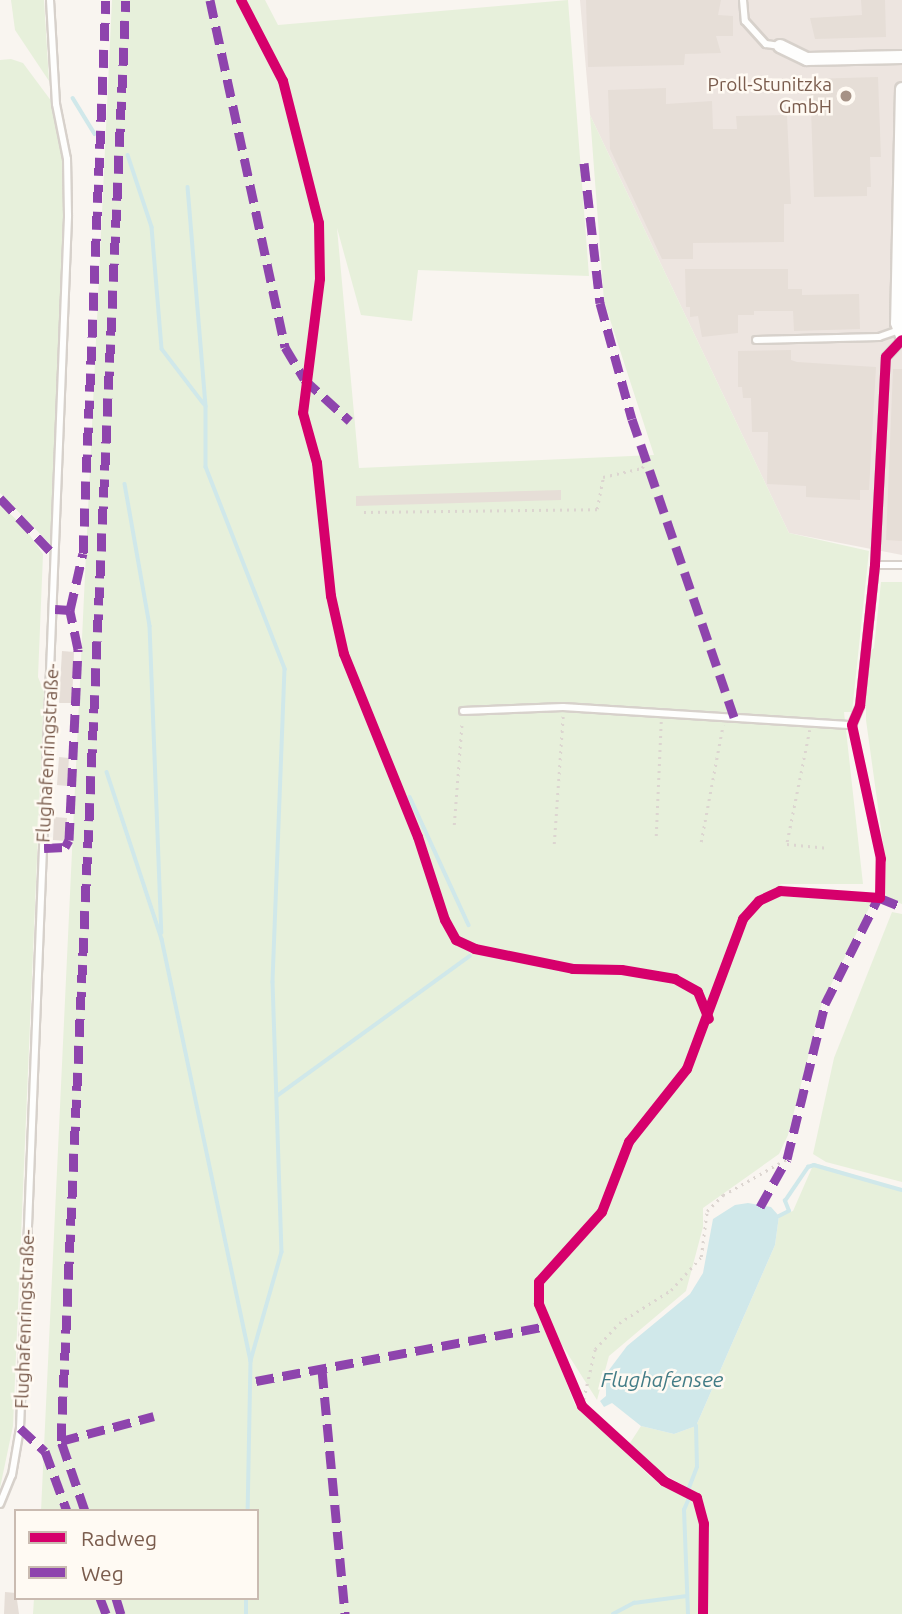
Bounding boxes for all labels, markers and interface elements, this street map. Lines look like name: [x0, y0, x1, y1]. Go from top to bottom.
place label: Proll-Stunitzka GmbH: [708, 74, 832, 118]
marker: Proll-Stunitzka GmbH: [838, 88, 854, 104]
street label: Flughafenringstraße-: [32, 663, 64, 843]
street label: Flughafenringstraße-: [10, 1229, 40, 1409]
water label: Flughafensee: [601, 1366, 723, 1392]
legend: [14, 1509, 259, 1600]
text: Radweg: [81, 1526, 157, 1550]
text: Weg: [81, 1561, 124, 1585]

